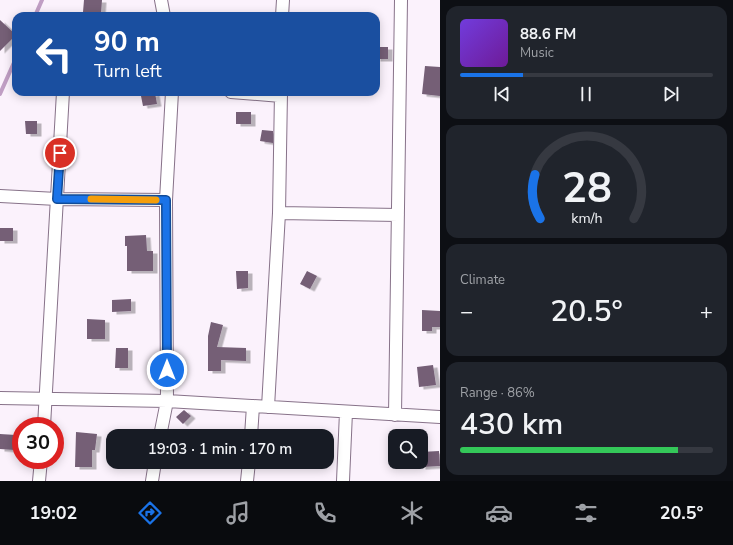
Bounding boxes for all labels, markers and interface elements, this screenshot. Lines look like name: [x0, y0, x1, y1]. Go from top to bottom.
text: 90 m: [94, 23, 160, 61]
text: 88.6 FM: [520, 24, 576, 44]
icon: left: [28, 28, 80, 80]
text: Music: [520, 44, 554, 62]
text: Turn left: [94, 59, 162, 83]
icon: previous: [491, 83, 513, 105]
icon: pause: [575, 83, 597, 105]
icon: next: [660, 83, 682, 105]
pin: [43, 136, 77, 170]
icon: arrive: [49, 142, 71, 164]
text: 28: [562, 160, 611, 217]
text: km/h: [571, 209, 602, 228]
text: Climate: [460, 271, 505, 289]
text: 20.5°: [550, 291, 623, 332]
text: −: [460, 297, 473, 327]
text: +: [700, 297, 713, 327]
position arrow: [146, 349, 188, 391]
text: Range · 86%: [460, 384, 535, 402]
text: 430 km: [460, 404, 563, 445]
speed limit sign: 30: [12, 417, 64, 469]
map controls: [388, 429, 428, 469]
button: search: [388, 429, 428, 469]
text: 19:03 · 1 min · 170 m: [148, 439, 292, 459]
icon: directions: [136, 499, 164, 527]
icon: music: [224, 499, 252, 527]
icon: phone: [311, 499, 339, 527]
icon: climate: [398, 499, 426, 527]
icon: car: [485, 499, 513, 527]
icon: filters: [572, 499, 600, 527]
text: 19:02: [30, 501, 77, 525]
text: 20.5°: [660, 501, 703, 525]

